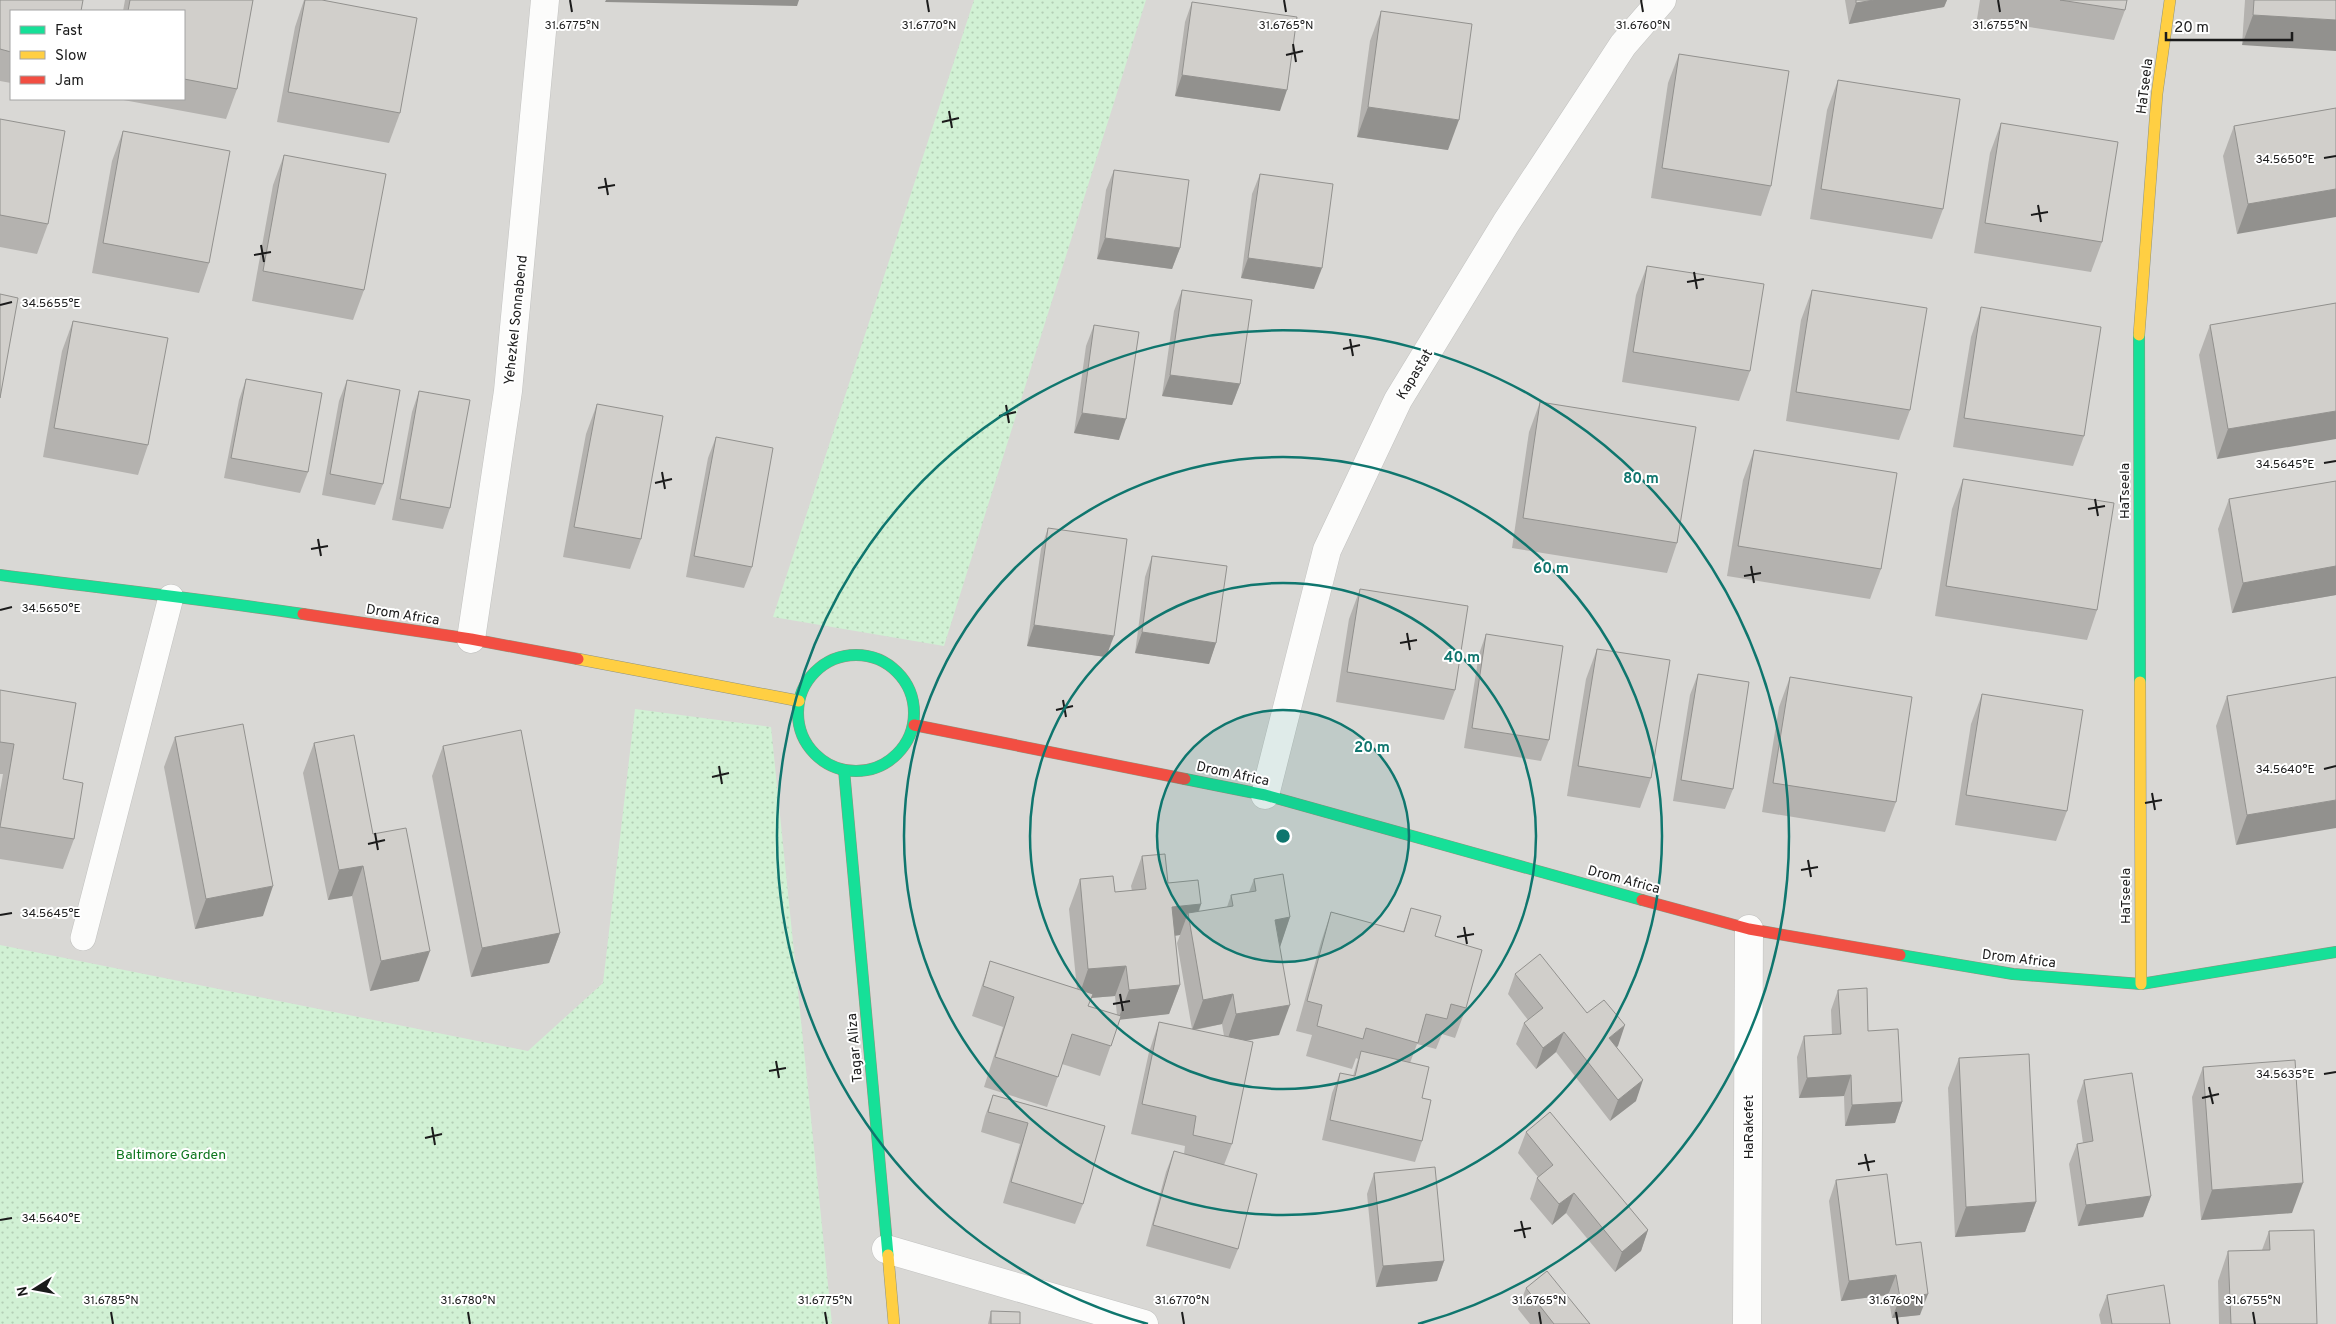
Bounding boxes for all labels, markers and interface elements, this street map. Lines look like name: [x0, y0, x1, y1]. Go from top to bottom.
legend: [10, 10, 185, 100]
scale bar: [2166, 10, 2292, 42]
text: 31.6775°N: [544, 18, 600, 34]
text: 31.6770°N: [902, 18, 956, 34]
text: 31.6765°N: [1259, 18, 1313, 34]
text: 31.6760°N: [1615, 18, 1671, 34]
text: 31.6755°N: [1972, 18, 2028, 34]
text: 20 m: [2174, 19, 2209, 38]
text: Fast: [55, 22, 83, 41]
text: Slow: [55, 47, 87, 66]
street label: HaTseela: [2134, 57, 2157, 115]
text: Jam: [55, 72, 84, 91]
text: 34.5650°E: [2255, 152, 2315, 168]
street label: Yehezkel Sonnabend: [501, 255, 532, 386]
text: 34.5655°E: [22, 296, 80, 312]
street label: Kapastat: [1394, 346, 1437, 403]
text: 34.5645°E: [2256, 457, 2314, 473]
street label: HaTseela: [2117, 463, 2134, 519]
text: 80 m: [1623, 470, 1659, 489]
text: 60 m: [1533, 560, 1569, 579]
text: 34.5650°E: [21, 601, 81, 617]
street label: Drom Africa: [365, 601, 441, 630]
text: 40 m: [1444, 649, 1480, 668]
text: 20 m: [1354, 739, 1390, 758]
street label: Drom Africa: [1195, 758, 1271, 790]
text: 34.5640°E: [2255, 762, 2315, 778]
centre of rings: [1274, 827, 1292, 845]
street label: Drom Africa: [1586, 863, 1662, 898]
street label: HaTseela: [2118, 868, 2135, 924]
text: 34.5645°E: [22, 906, 80, 922]
street label: Drom Africa: [1981, 947, 2057, 972]
street label: Tagar Aliza: [844, 1012, 867, 1083]
text: 34.5635°E: [2256, 1067, 2314, 1083]
street label: HaRakefet: [1741, 1095, 1758, 1159]
park label: Baltimore Garden: [116, 1147, 226, 1164]
text: 34.5640°E: [21, 1211, 81, 1227]
north arrow: [10, 1264, 60, 1314]
text: N: [14, 1285, 33, 1298]
text: 31.6785°N: [83, 1293, 139, 1309]
text: 31.6780°N: [440, 1293, 496, 1309]
text: 31.6775°N: [797, 1293, 853, 1309]
text: 31.6770°N: [1155, 1293, 1209, 1309]
text: 31.6765°N: [1512, 1293, 1566, 1309]
text: 31.6760°N: [1868, 1293, 1924, 1309]
text: 31.6755°N: [2225, 1293, 2281, 1309]

